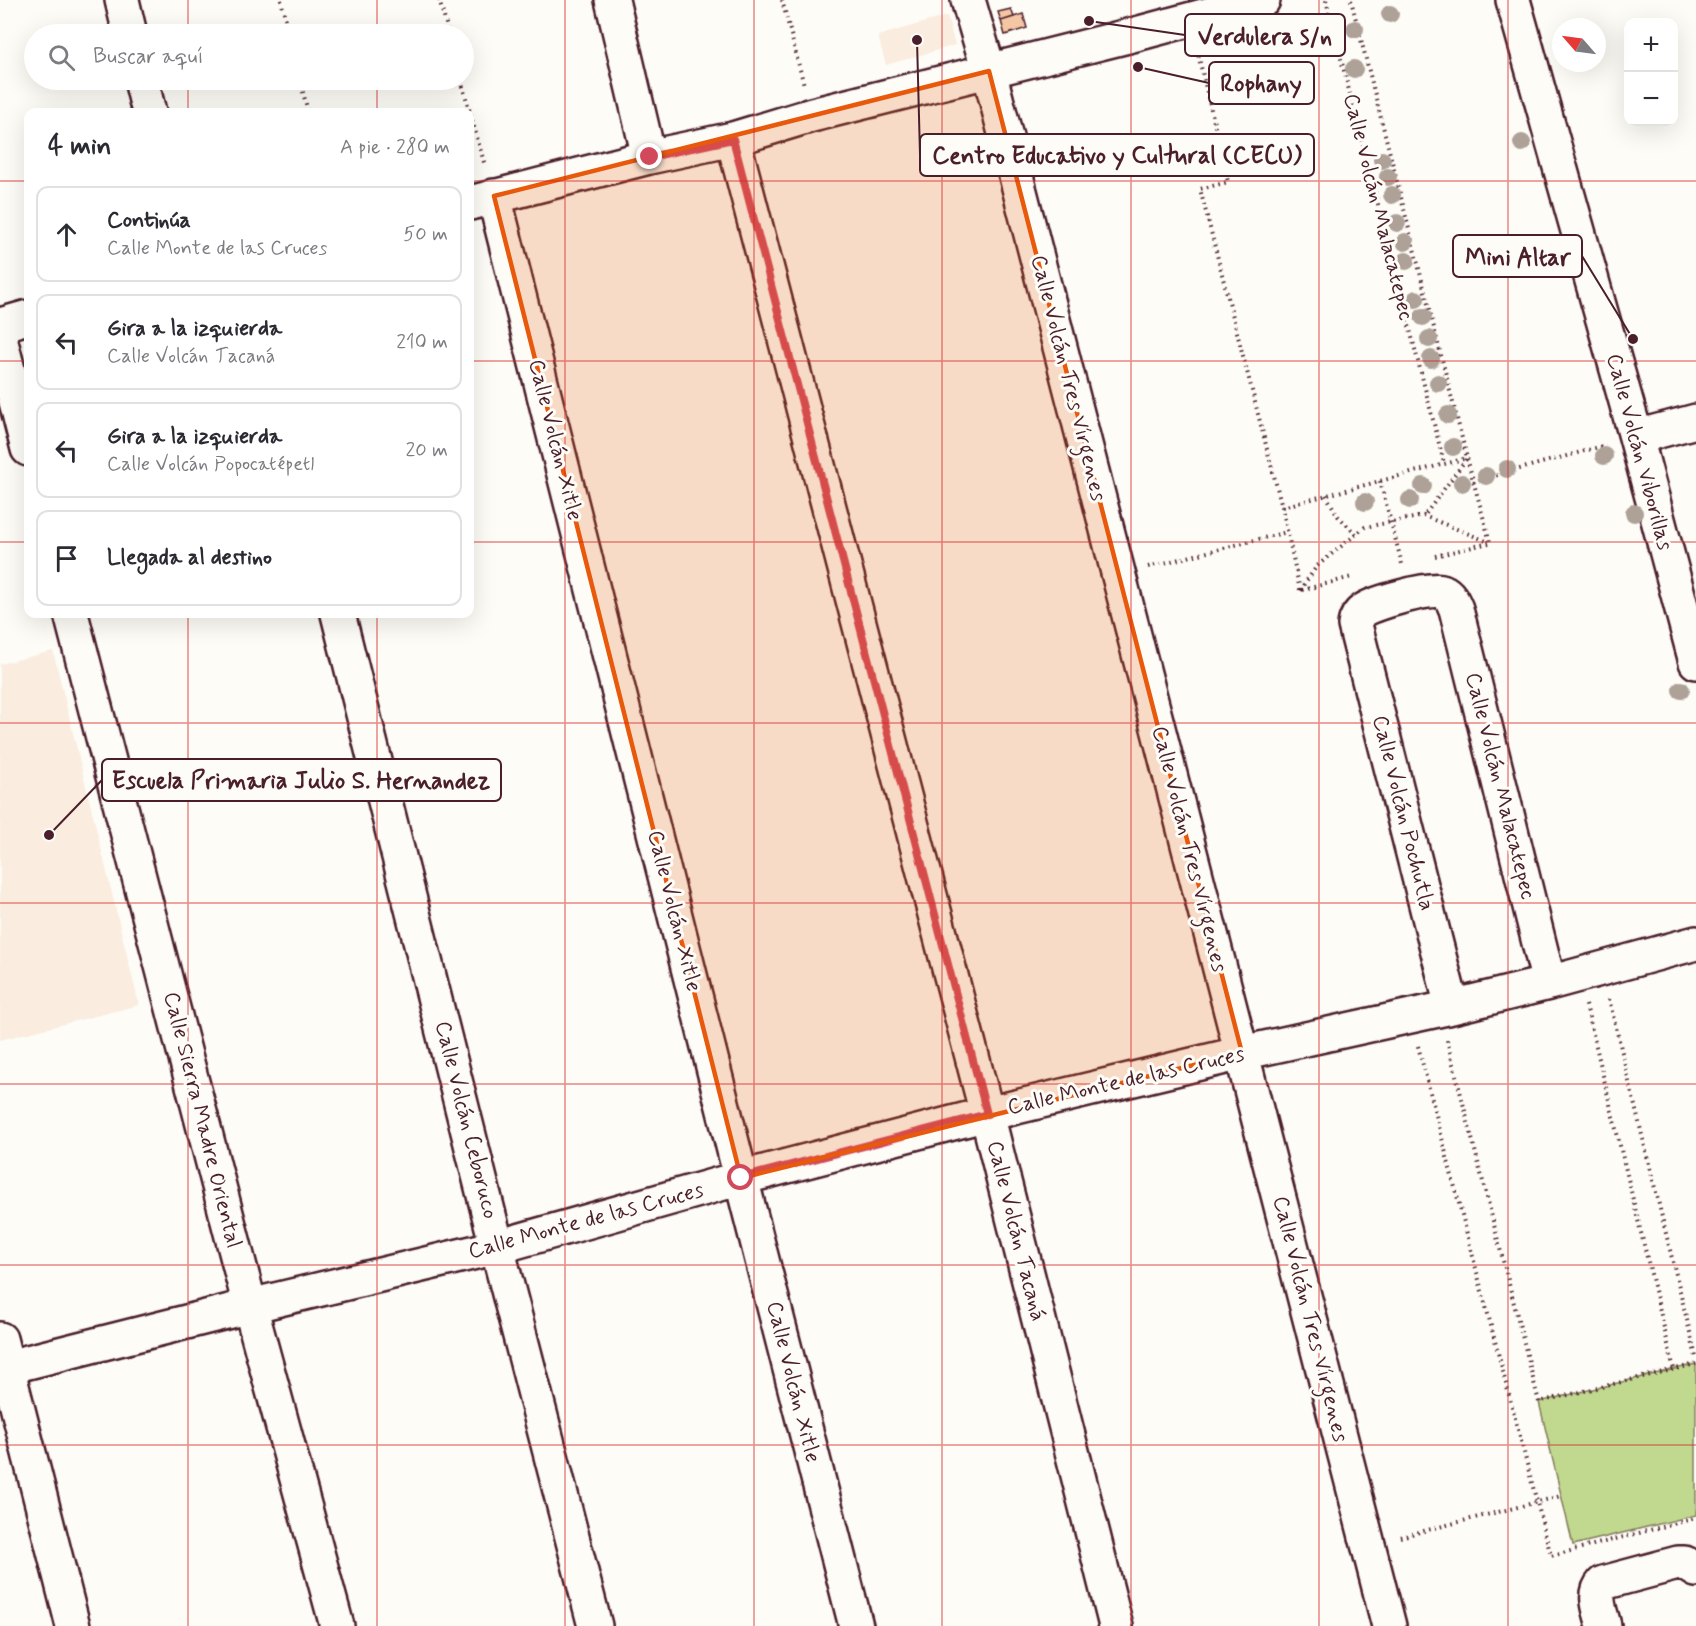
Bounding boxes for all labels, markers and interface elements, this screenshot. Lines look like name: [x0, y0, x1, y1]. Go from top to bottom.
callout: Verdulera s/n: [1185, 14, 1345, 56]
north arrow: [1552, 18, 1606, 72]
map controls: [1624, 18, 1678, 126]
button: +: [1624, 18, 1678, 72]
text: Verdulera s/n: [1198, 22, 1332, 53]
search box: [24, 24, 474, 90]
icon: search: [45, 41, 78, 74]
text: Buscar aquí: [93, 43, 204, 71]
callout: Rophany: [1209, 62, 1314, 104]
text: Rophany: [1220, 69, 1302, 100]
button: −: [1624, 72, 1678, 126]
street label: Calle Volcán Malacatepec: [1336, 91, 1420, 323]
text: 4 min: [48, 130, 111, 164]
text: A pie · 280 m: [340, 134, 450, 161]
callout: Centro Educativo y Cultural (CECU): [920, 134, 1314, 176]
text: Centro Educativo y Cultural (CECU): [932, 141, 1302, 172]
route end: [636, 143, 662, 169]
text: Continúa: [107, 207, 191, 235]
icon: ahead: [50, 218, 83, 251]
text: 50 m: [403, 221, 448, 248]
text: Calle Monte de las Cruces: [107, 235, 327, 262]
callout: Mini Altar: [1453, 235, 1582, 277]
text: Mini Altar: [1465, 243, 1572, 274]
street label: Calle Volcán Tres Vírgenes: [1021, 252, 1112, 505]
text: Gira a la izquierda: [107, 315, 282, 343]
icon: left: [50, 326, 83, 359]
text: 210 m: [396, 329, 448, 356]
text: Calle Volcán Tacaná: [107, 343, 275, 370]
street label: Calle Volcán Viborillas: [1599, 351, 1679, 554]
street label: Calle Volcán Xitle: [521, 356, 589, 524]
text: Gira a la izquierda: [107, 423, 282, 451]
icon: left: [50, 434, 83, 467]
text: 20 m: [405, 437, 448, 464]
text: Calle Volcán Popocatépetl: [107, 451, 314, 478]
icon: arrive: [50, 542, 83, 575]
text: Llegada al destino: [107, 544, 272, 572]
street label: Calle Volcán Malacatepec: [1458, 670, 1542, 902]
street label: Calle Volcán Pochutla: [1365, 712, 1441, 914]
street label: Calle Volcán Tres Vírgenes: [1142, 723, 1233, 976]
callout: Escuela Primaria Julio S. Hernandez: [102, 759, 501, 801]
text: Escuela Primaria Julio S. Hernandez: [112, 766, 490, 797]
street label: Calle Volcán Xitle: [640, 827, 708, 995]
street label: Calle Sierra Madre Oriental: [157, 989, 247, 1251]
street label: Calle Volcán Ceboruco: [428, 1018, 504, 1222]
street label: Calle Monte de las Cruces: [1005, 1040, 1248, 1122]
street label: Calle Volcán Tacaná: [980, 1138, 1052, 1324]
route start: [727, 1164, 753, 1190]
street label: Calle Monte de las Cruces: [465, 1176, 707, 1266]
street label: Calle Volcán Tres Vírgenes: [1263, 1193, 1354, 1446]
street label: Calle Volcán Xitle: [759, 1298, 827, 1466]

